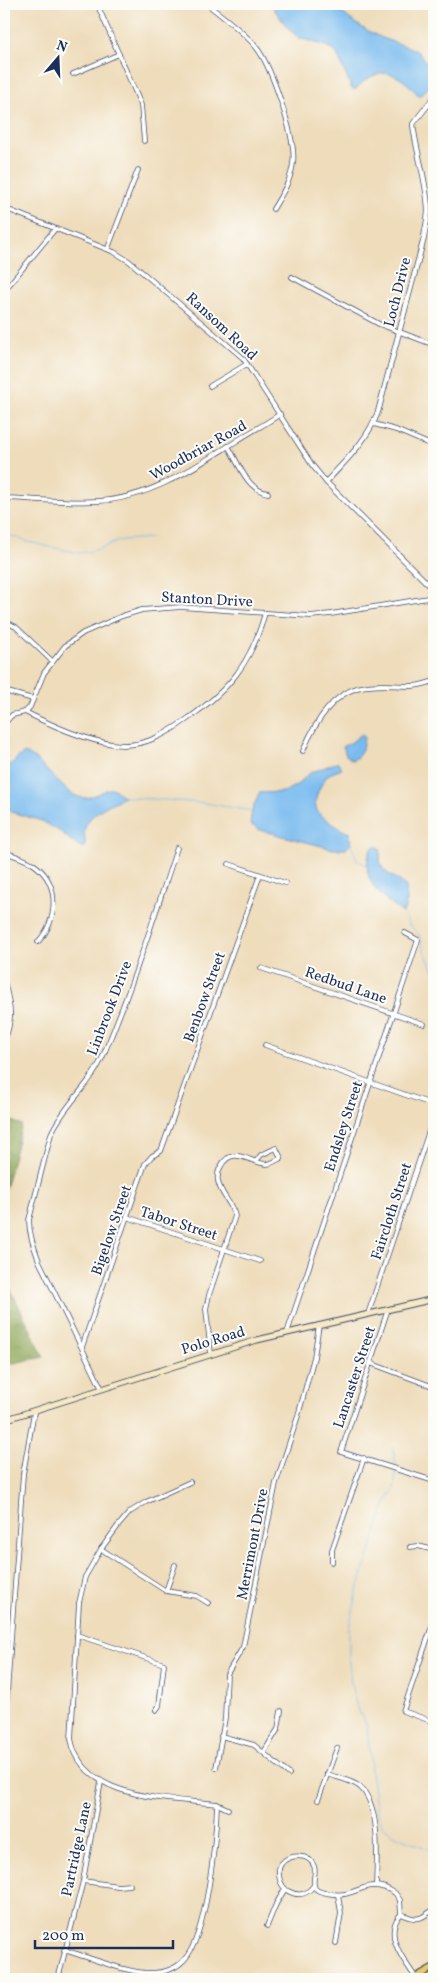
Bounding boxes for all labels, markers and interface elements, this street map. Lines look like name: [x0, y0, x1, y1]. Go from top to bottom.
north arrow: [32, 32, 82, 82]
text: N: [54, 36, 70, 58]
street label: Loch Drive: [380, 255, 417, 329]
street label: Ransom Road: [180, 288, 262, 366]
street label: Woodbriar Road: [146, 416, 251, 487]
street label: Stanton Drive: [161, 588, 253, 613]
street label: Benbow Street: [179, 949, 232, 1046]
street label: Linbrook Drive: [83, 958, 138, 1059]
street label: Redbud Lane: [302, 963, 389, 1010]
street label: Endsley Street: [320, 1078, 369, 1175]
street label: Faircloth Street: [367, 1160, 418, 1263]
street label: Bigelow Street: [87, 1182, 138, 1279]
street label: Tabor Street: [137, 1202, 220, 1247]
street label: Polo Road: [179, 1322, 248, 1361]
street label: Lancaster Street: [329, 1324, 382, 1431]
street label: Merrimont Drive: [232, 1487, 275, 1602]
street label: Partridge Lane: [57, 1800, 98, 1899]
scale bar: [35, 1918, 172, 1950]
text: 200 m: [42, 1926, 85, 1947]

